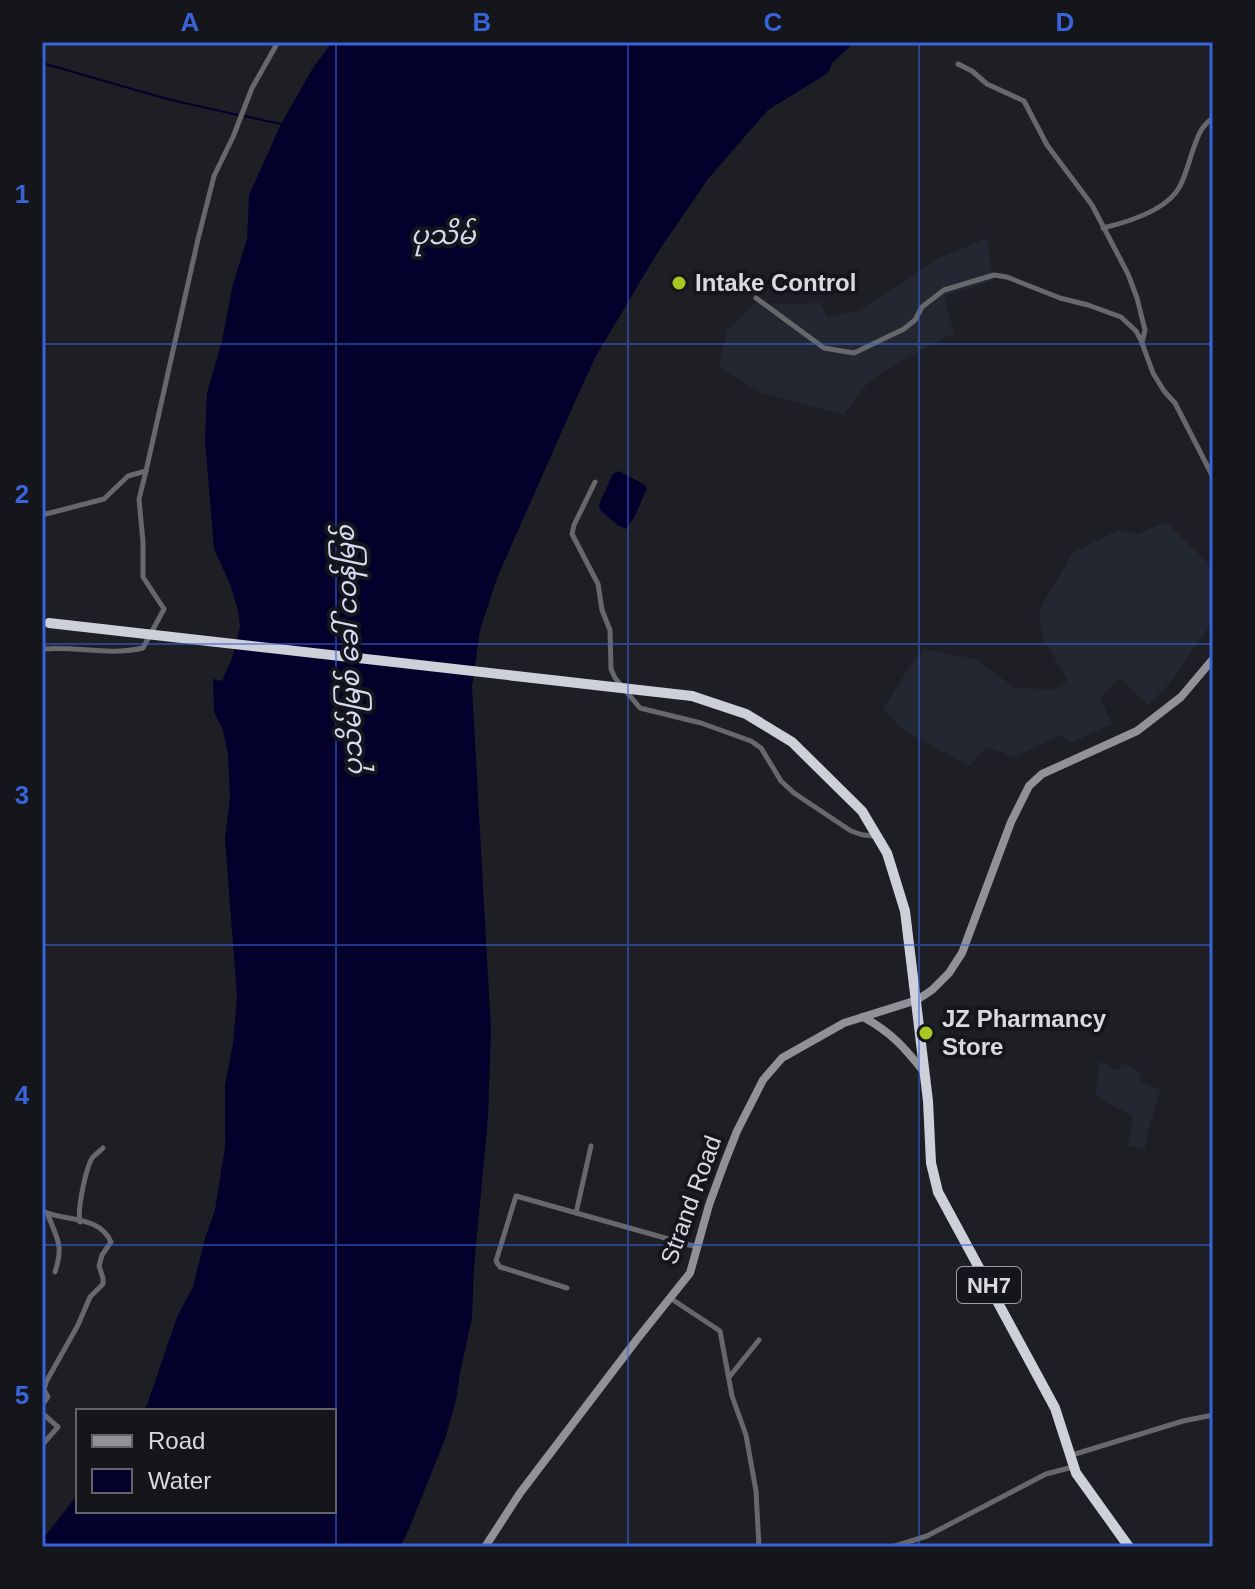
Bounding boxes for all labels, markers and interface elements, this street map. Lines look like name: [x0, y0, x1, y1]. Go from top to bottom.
text: A: [181, 7, 200, 37]
text: B: [473, 7, 491, 37]
text: C: [764, 7, 783, 37]
text: D: [1056, 7, 1074, 37]
text: 1: [15, 179, 29, 209]
water label: ပုသိမ်: [411, 217, 477, 257]
place label: Intake Control: [695, 269, 856, 296]
marker: Intake Control: [670, 274, 688, 292]
text: 2: [15, 479, 29, 509]
water label: ပုသိမ်မြစ် ခေါ် ငဝန်မြစ်: [327, 523, 375, 777]
text: 3: [15, 780, 29, 810]
place label: JZ Pharmancy Store: [942, 1005, 1107, 1060]
marker: JZ Pharmancy Store: [917, 1024, 935, 1042]
text: 4: [15, 1080, 30, 1110]
street label: Strand Road: [655, 1132, 726, 1268]
road number: NH7: [957, 1267, 1021, 1303]
text: 5: [15, 1380, 29, 1410]
legend: [76, 1409, 336, 1513]
text: Road: [148, 1427, 205, 1454]
text: Water: [148, 1467, 211, 1494]

